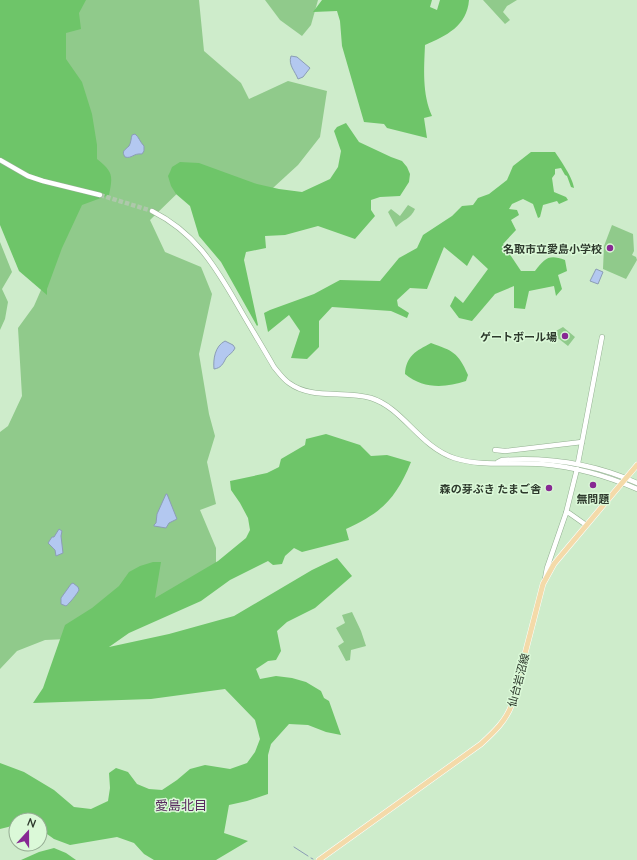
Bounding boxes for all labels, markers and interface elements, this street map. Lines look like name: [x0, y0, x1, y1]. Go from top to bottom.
place label: 名取市立愛島小学校: [503, 242, 602, 255]
marker: 名取市立愛島小学校: [605, 243, 615, 253]
place label: ゲートボール場: [480, 330, 557, 343]
marker: ゲートボール場: [560, 331, 570, 341]
marker: 無問題: [588, 480, 598, 490]
place label: 森の芽ぶき たまご舎: [440, 482, 542, 495]
marker: 森の芽ぶき たまご舎: [544, 483, 554, 493]
place label: 無問題: [577, 492, 610, 505]
street label: 仙台岩沼線: [505, 652, 531, 708]
district label: 愛島北目: [155, 797, 207, 813]
north arrow: [8, 812, 48, 852]
text: N: [25, 815, 38, 830]

